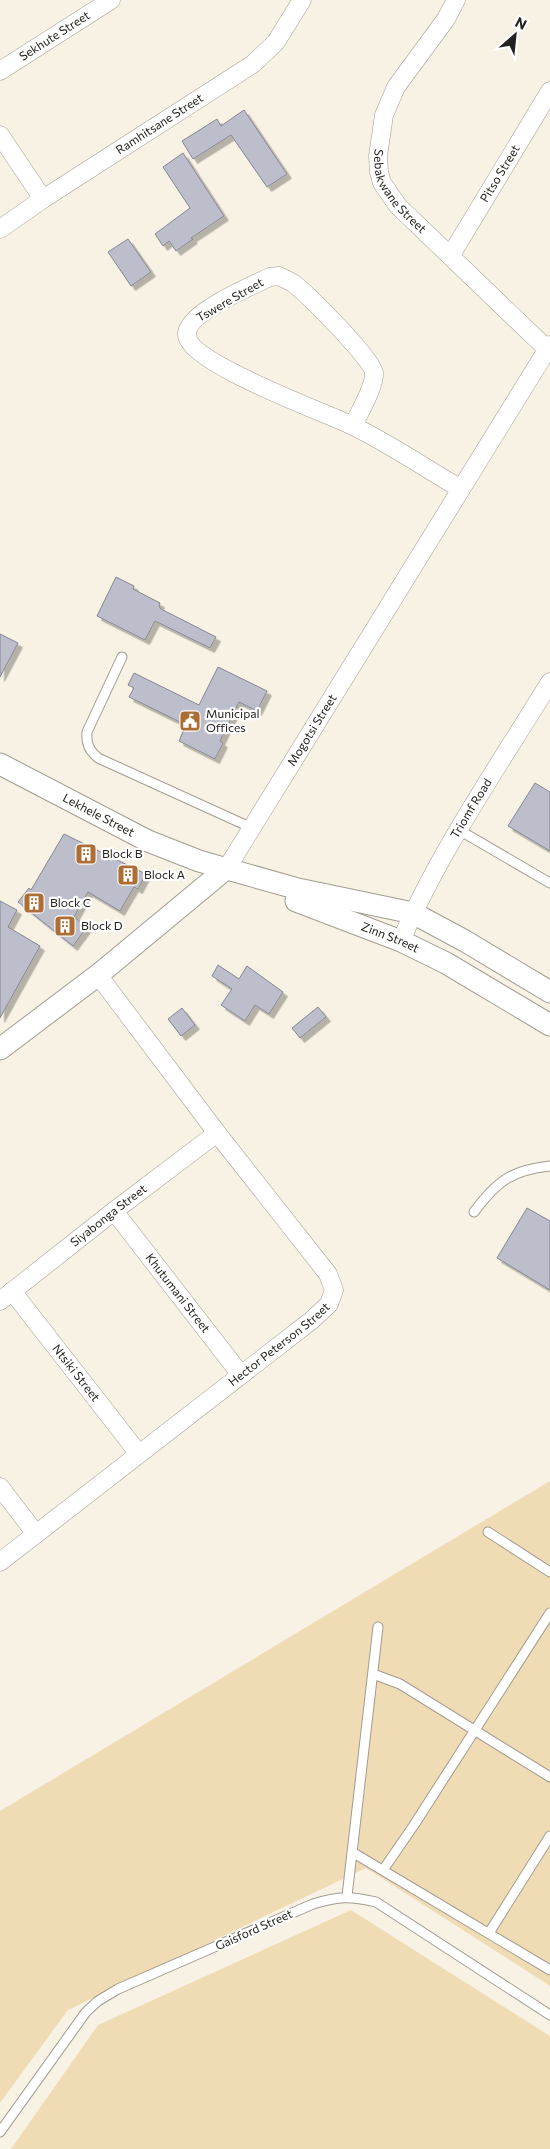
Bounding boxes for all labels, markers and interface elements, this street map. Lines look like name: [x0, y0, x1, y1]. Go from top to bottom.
street label: Sekhute Street: [16, 7, 92, 63]
north arrow: [490, 10, 540, 60]
text: N: [513, 13, 530, 33]
street label: Ramhitsane Street: [113, 90, 205, 156]
street label: Pitso Street: [477, 142, 522, 204]
street label: Sebakwane Street: [372, 148, 430, 235]
street label: Tswere Street: [194, 274, 266, 324]
street label: Mogotsi Street: [284, 691, 339, 768]
place label: Municipal Offices: [206, 706, 260, 734]
public building icon: Municipal Offices: [178, 709, 202, 733]
street label: Triomf Road: [447, 775, 494, 841]
street label: Lekhele Street: [61, 790, 137, 839]
building icon: Block B: [74, 842, 98, 866]
place label: Block B: [102, 846, 143, 860]
building icon: Block A: [116, 863, 140, 887]
place label: Block A: [144, 867, 185, 881]
building icon: Block C: [22, 891, 46, 915]
place label: Block C: [50, 895, 91, 909]
building icon: Block D: [53, 914, 77, 938]
place label: Block D: [81, 918, 123, 932]
street label: Zinn Street: [360, 919, 422, 955]
street label: Siyabonga Street: [67, 1181, 149, 1249]
street label: Khutumani Street: [143, 1250, 214, 1335]
street label: Hector Peterson Street: [225, 1299, 332, 1388]
street label: Ntsiki Street: [50, 1341, 103, 1404]
street label: Gaisford Street: [213, 1906, 294, 1952]

